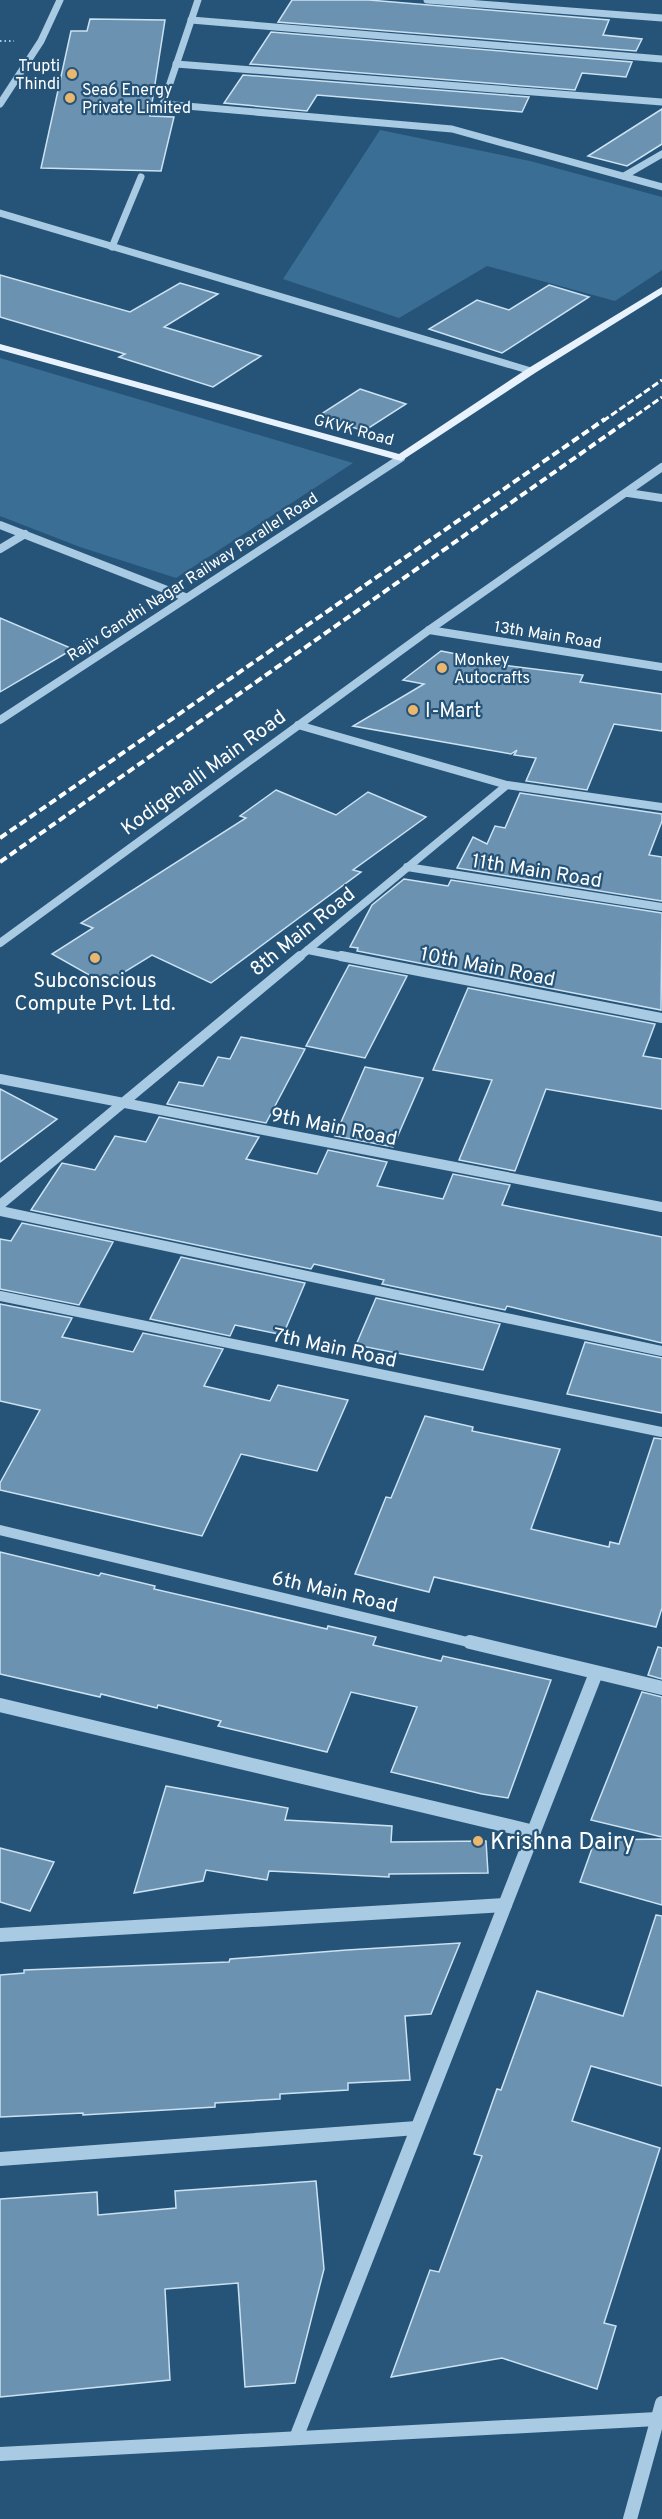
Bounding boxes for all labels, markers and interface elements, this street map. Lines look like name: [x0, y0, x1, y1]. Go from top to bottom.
place label: Trupti Thindi: [15, 57, 60, 95]
marker: Trupti Thindi: [65, 67, 79, 81]
place label: Sea6 Energy Private Limited: [82, 81, 191, 119]
marker: Sea6 Energy Private Limited: [63, 91, 77, 105]
street label: GKVK Road: [311, 411, 396, 451]
street label: Rajiv Gandhi Nagar Railway Parallel Road: [64, 489, 322, 666]
street label: 13th Main Road: [493, 618, 603, 654]
place label: Monkey Autocrafts: [454, 651, 530, 689]
marker: Monkey Autocrafts: [435, 661, 449, 675]
place label: I-Mart: [425, 699, 481, 725]
marker: I-Mart: [406, 703, 420, 717]
street label: Kodigehalli Main Road: [116, 705, 292, 842]
street label: 11th Main Road: [470, 849, 604, 895]
street label: 8th Main Road: [245, 882, 361, 983]
street label: 10th Main Road: [418, 942, 557, 994]
marker: Subconscious Compute Pvt. Ltd.: [88, 951, 102, 965]
place label: Subconscious Compute Pvt. Ltd.: [15, 969, 175, 1018]
street label: 9th Main Road: [268, 1103, 399, 1153]
street label: 7th Main Road: [270, 1323, 399, 1375]
street label: 6th Main Road: [269, 1566, 400, 1620]
place label: Krishna Dairy: [490, 1828, 635, 1858]
marker: Krishna Dairy: [471, 1834, 485, 1848]

